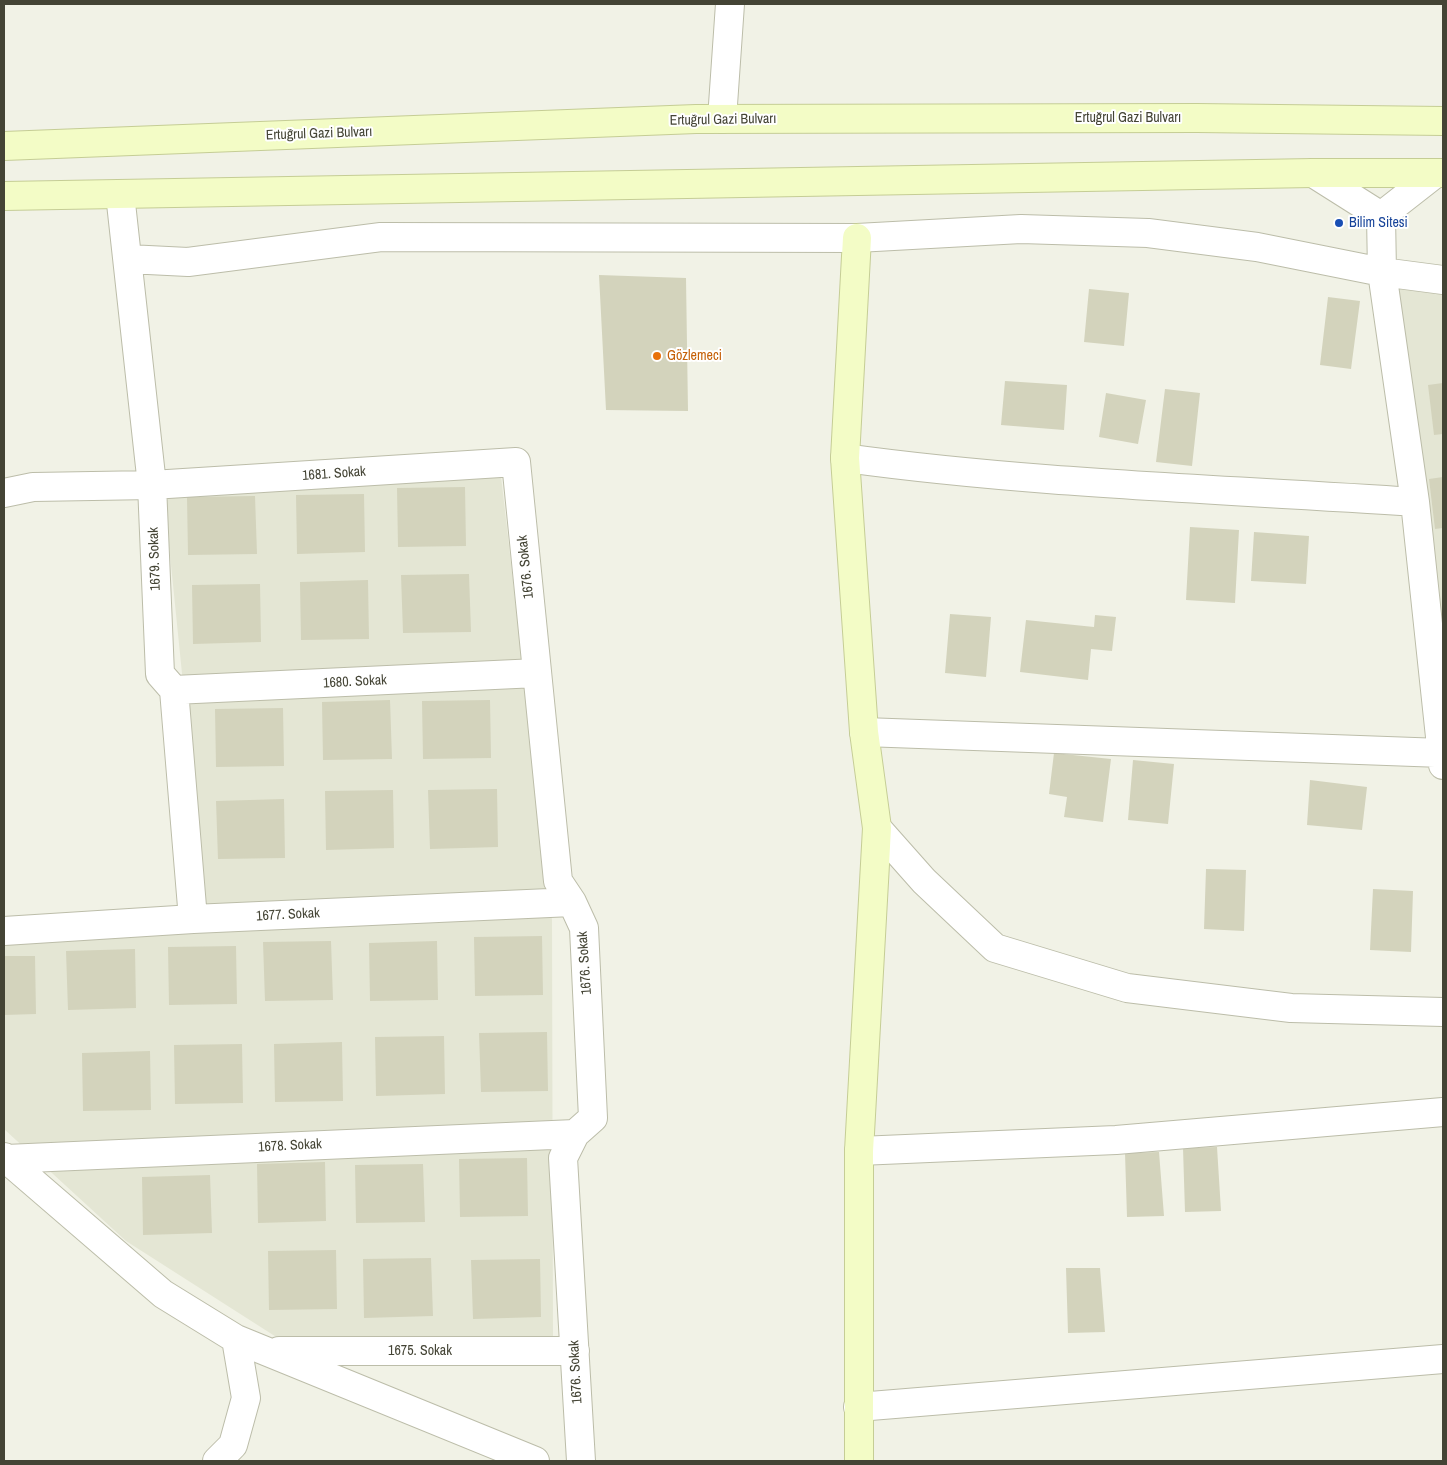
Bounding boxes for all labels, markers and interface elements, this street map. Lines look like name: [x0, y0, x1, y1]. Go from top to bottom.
street label: Ertuğrul Gazi Bulvarı: [1075, 110, 1181, 126]
street label: Ertuğrul Gazi Bulvarı: [670, 111, 776, 129]
street label: Ertuğrul Gazi Bulvarı: [265, 124, 373, 144]
place label: Bilim Sitesi: [1349, 215, 1408, 231]
marker: Bilim Sitesi: [1333, 217, 1345, 229]
place label: Gözlemeci: [667, 348, 722, 364]
marker: Gözlemeci: [651, 350, 663, 362]
street label: 1681. Sokak: [302, 463, 366, 485]
street label: 1679. Sokak: [145, 527, 165, 591]
street label: 1676. Sokak: [514, 534, 538, 600]
street label: 1680. Sokak: [323, 672, 387, 692]
street label: 1677. Sokak: [256, 905, 320, 925]
street label: 1676. Sokak: [574, 931, 596, 995]
street label: 1678. Sokak: [258, 1136, 322, 1156]
street label: 1676. Sokak: [566, 1340, 586, 1404]
street label: 1675. Sokak: [388, 1343, 452, 1359]

